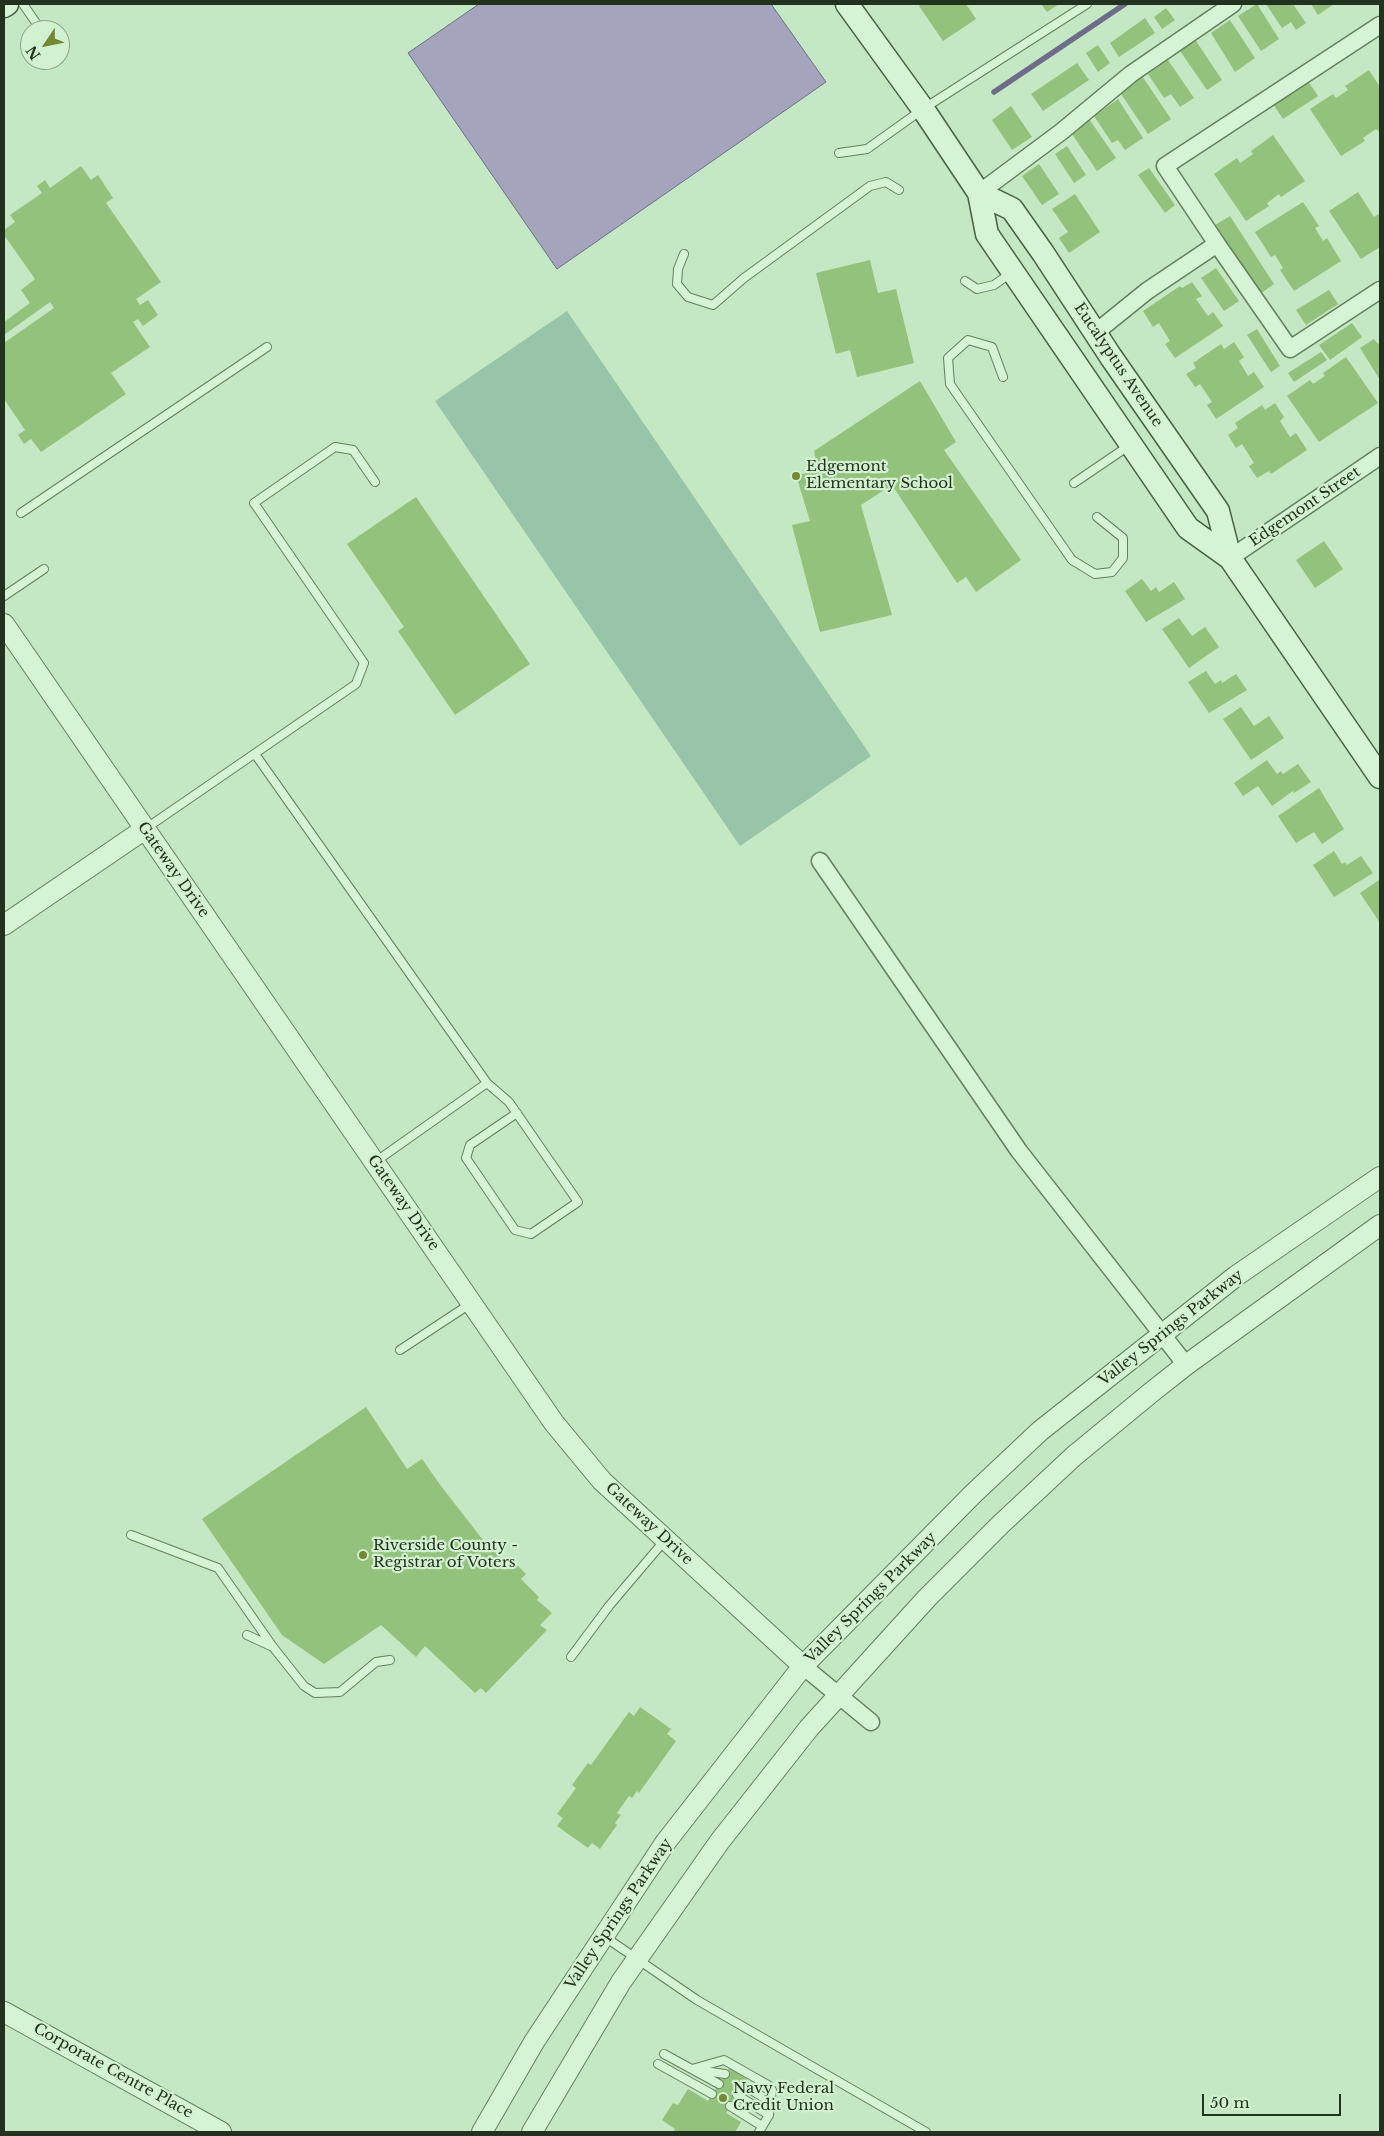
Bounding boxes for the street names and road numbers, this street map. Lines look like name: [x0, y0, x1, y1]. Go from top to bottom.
street label: Eucalyptus Avenue: [1070, 300, 1166, 430]
street label: Edgemont Street: [1246, 463, 1364, 551]
street label: Gateway Drive: [133, 819, 213, 921]
street label: Gateway Drive: [363, 1152, 443, 1254]
street label: Valley Springs Parkway: [1095, 1266, 1247, 1390]
street label: Gateway Drive: [602, 1479, 696, 1569]
street label: Valley Springs Parkway: [802, 1529, 940, 1667]
street label: Valley Springs Parkway: [562, 1835, 676, 1993]
street label: Corporate Centre Place: [30, 2020, 196, 2122]

